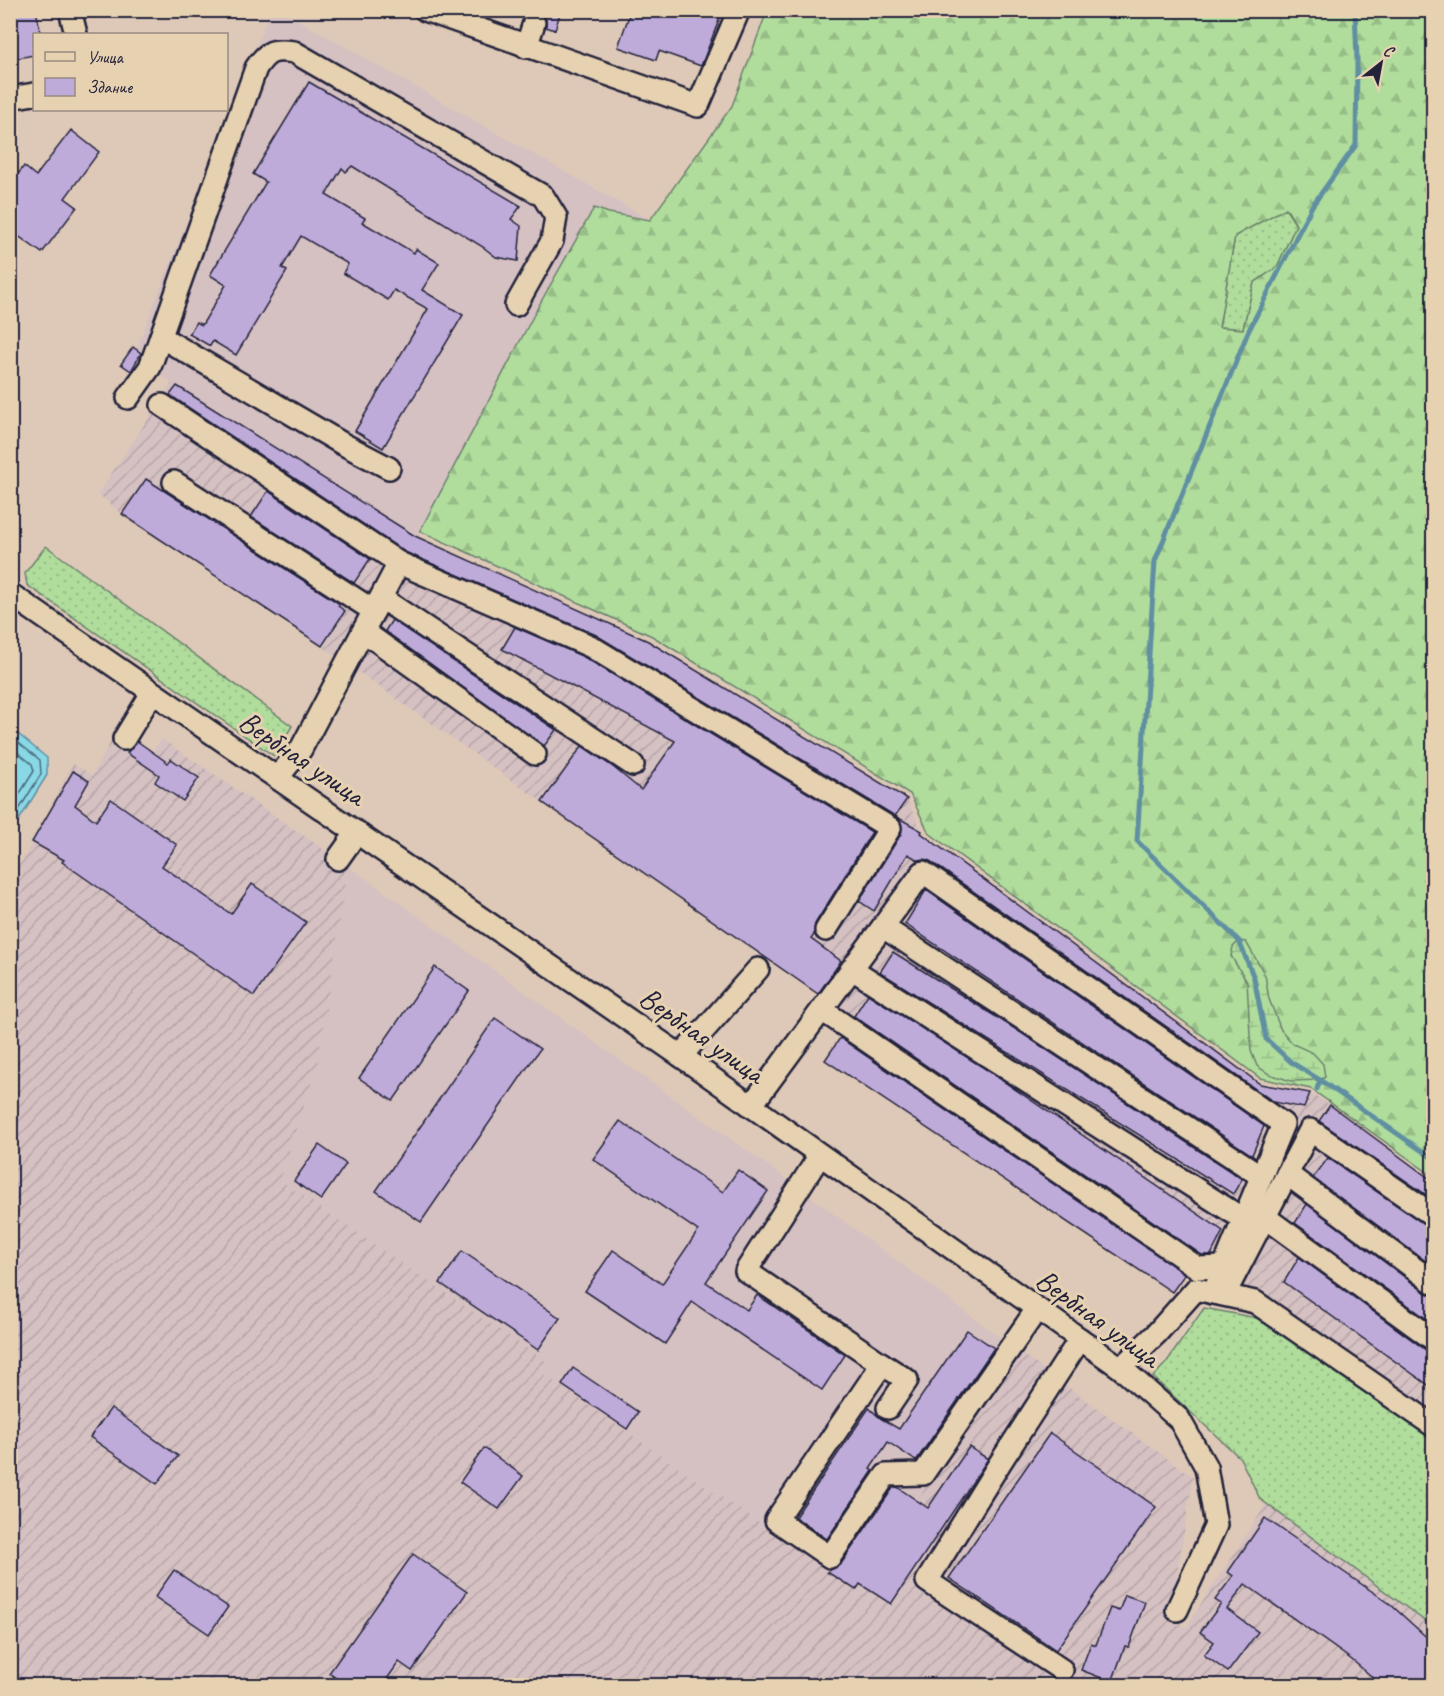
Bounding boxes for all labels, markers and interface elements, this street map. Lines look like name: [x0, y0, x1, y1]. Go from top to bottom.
legend: [33, 33, 228, 111]
north arrow: [1351, 33, 1411, 93]
text: С: [1380, 40, 1399, 63]
text: Улица: [87, 46, 124, 68]
text: Здание: [87, 76, 133, 98]
street label: Вербная улица: [232, 702, 375, 816]
street label: Вербная улица: [632, 978, 774, 1093]
street label: Вербная улица: [1029, 1260, 1170, 1377]

